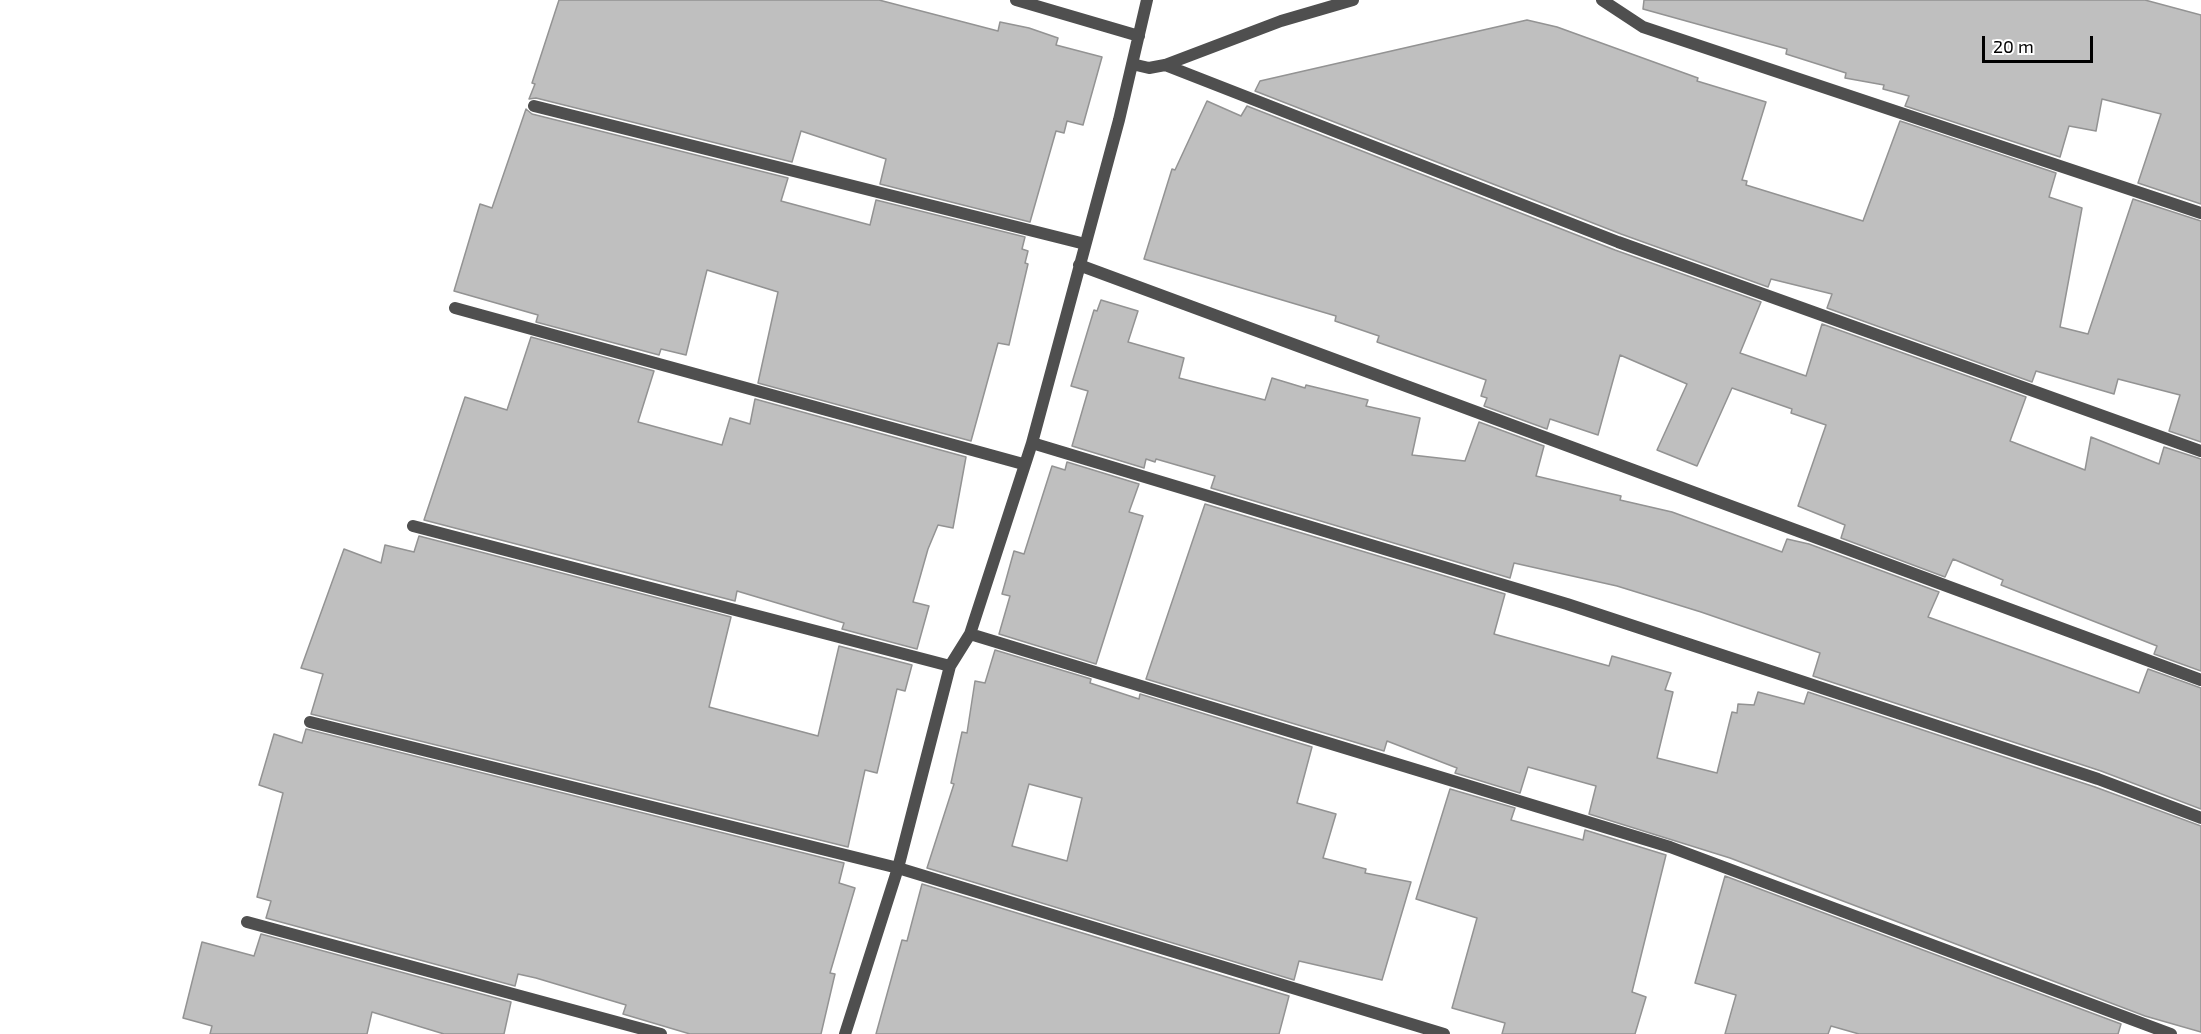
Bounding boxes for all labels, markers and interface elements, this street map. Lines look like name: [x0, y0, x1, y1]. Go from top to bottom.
scale bar: [1985, 24, 2096, 62]
text: 20 m: [1993, 35, 2034, 57]

